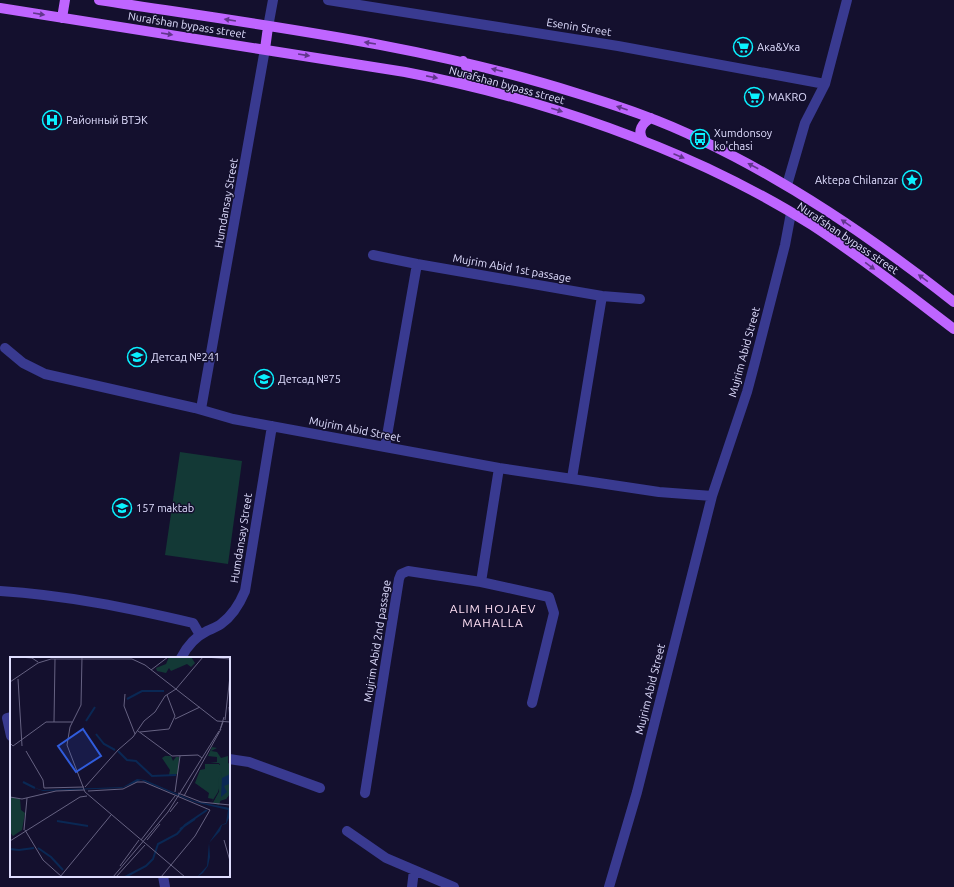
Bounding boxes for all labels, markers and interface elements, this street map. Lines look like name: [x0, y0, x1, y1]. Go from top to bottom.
street label: Nurafshan bypass street: [127, 10, 247, 40]
one-way arrow: [32, 11, 45, 17]
street label: Esenin Street: [546, 16, 613, 38]
one-way arrow: [224, 17, 236, 23]
one-way arrow: [161, 31, 173, 37]
supermarket icon: Ака&Ука: [732, 36, 754, 58]
one-way arrow: [364, 40, 376, 46]
place label: Ака&Ука: [757, 41, 800, 53]
one-way arrow: [298, 52, 310, 58]
street label: Nurafshan bypass street: [448, 64, 567, 106]
one-way arrow: [491, 67, 503, 73]
one-way arrow: [426, 74, 438, 80]
supermarket icon: MAKRO: [743, 86, 765, 108]
place label: MAKRO: [768, 91, 807, 103]
one-way arrow: [615, 105, 627, 111]
one-way arrow: [552, 108, 564, 114]
hospital icon: Районный ВТЭК: [41, 109, 63, 131]
place label: Районный ВТЭК: [66, 114, 148, 126]
place label: Xumdonsoy ko'chasi: [714, 127, 773, 152]
bus stop icon: Xumdonsoy ko'chasi: [689, 128, 711, 150]
one-way arrow: [673, 152, 685, 159]
street label: Humdansay Street: [212, 157, 240, 249]
one-way arrow: [747, 163, 759, 169]
place icon: Aktepa Chilanzar: [901, 169, 923, 191]
place label: Aktepa Chilanzar: [815, 174, 899, 186]
street label: Nurafshan bypass street: [795, 200, 901, 277]
one-way arrow: [841, 219, 851, 227]
street label: Mujrim Abid 1st passage: [452, 252, 572, 284]
one-way arrow: [865, 262, 875, 270]
one-way arrow: [918, 274, 928, 282]
street label: Mujrim Abid Street: [726, 305, 762, 399]
school or university icon: Детсад №241: [126, 346, 148, 368]
place label: Детсад №241: [151, 351, 220, 363]
school or university icon: Детсад №75: [253, 368, 275, 390]
place label: Детсад №75: [278, 373, 341, 385]
street label: Mujrim Abid Street: [308, 414, 403, 444]
street label: Humdansay Street: [228, 492, 254, 584]
school or university icon: 157 maktab: [111, 497, 133, 519]
place label: 157 maktab: [136, 502, 194, 514]
street label: Mujrim Abid 2nd passage: [361, 579, 393, 703]
district label: ALIM HOJAEV MAHALLA: [450, 602, 536, 629]
street label: Mujrim Abid Street: [633, 642, 667, 736]
inset map: [10, 657, 230, 877]

